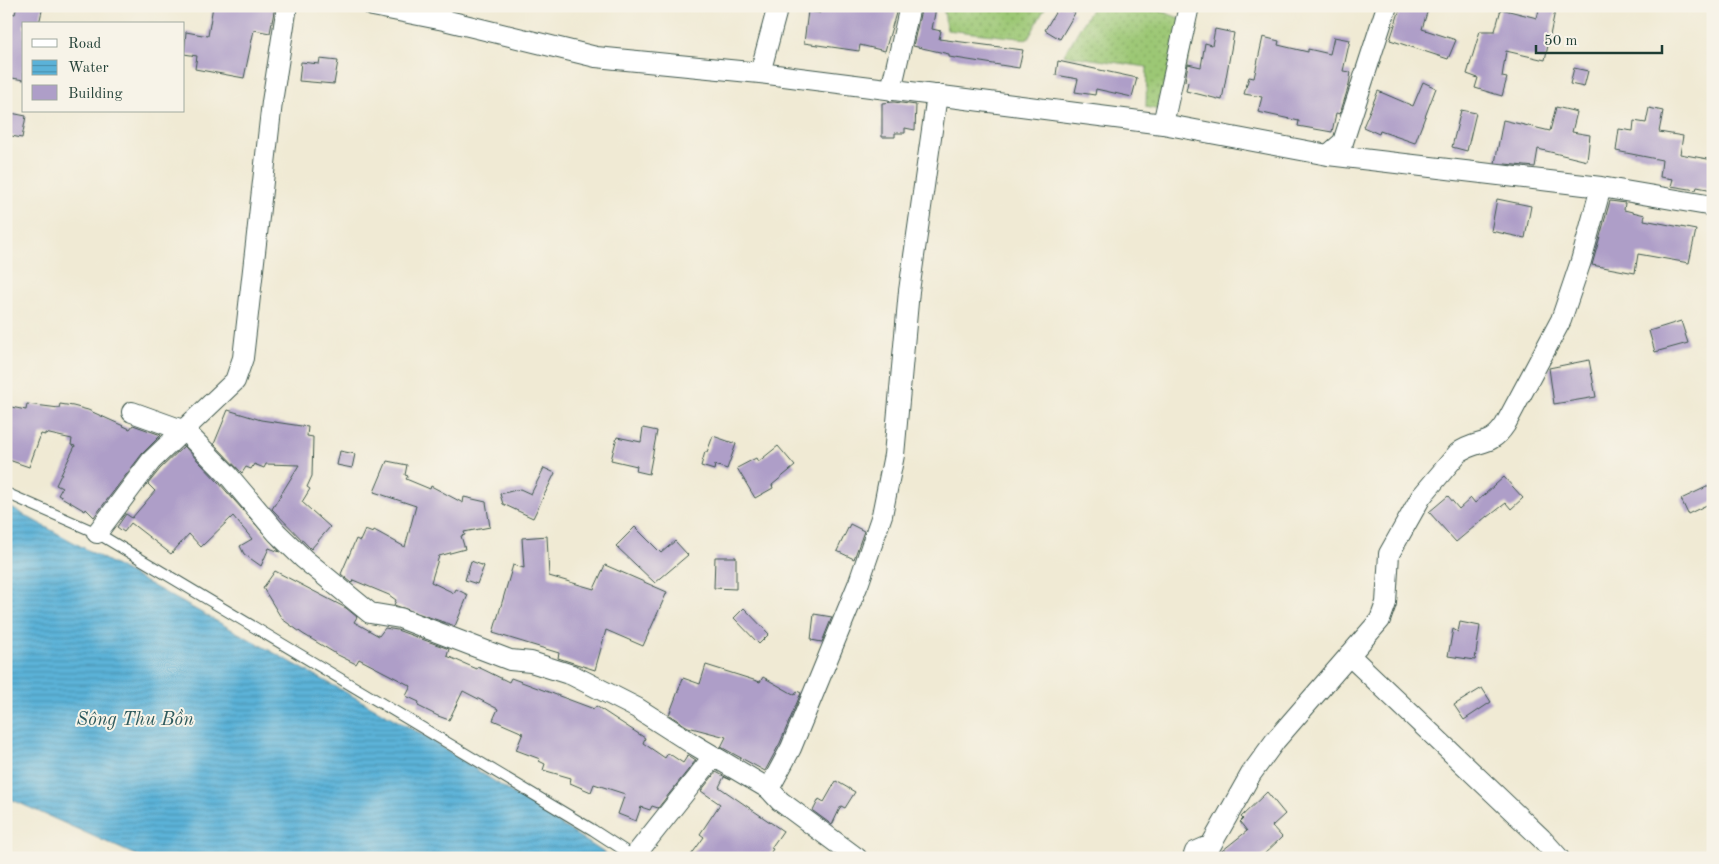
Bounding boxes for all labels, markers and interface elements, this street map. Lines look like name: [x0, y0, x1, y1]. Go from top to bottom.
legend: [22, 22, 185, 112]
scale bar: [1536, 22, 1663, 54]
text: 50 m: [1544, 34, 1578, 49]
text: Road: [68, 37, 102, 52]
text: Water: [68, 61, 109, 76]
text: Building: [68, 87, 123, 102]
water label: Sông Thu Bồn: [76, 709, 194, 730]

